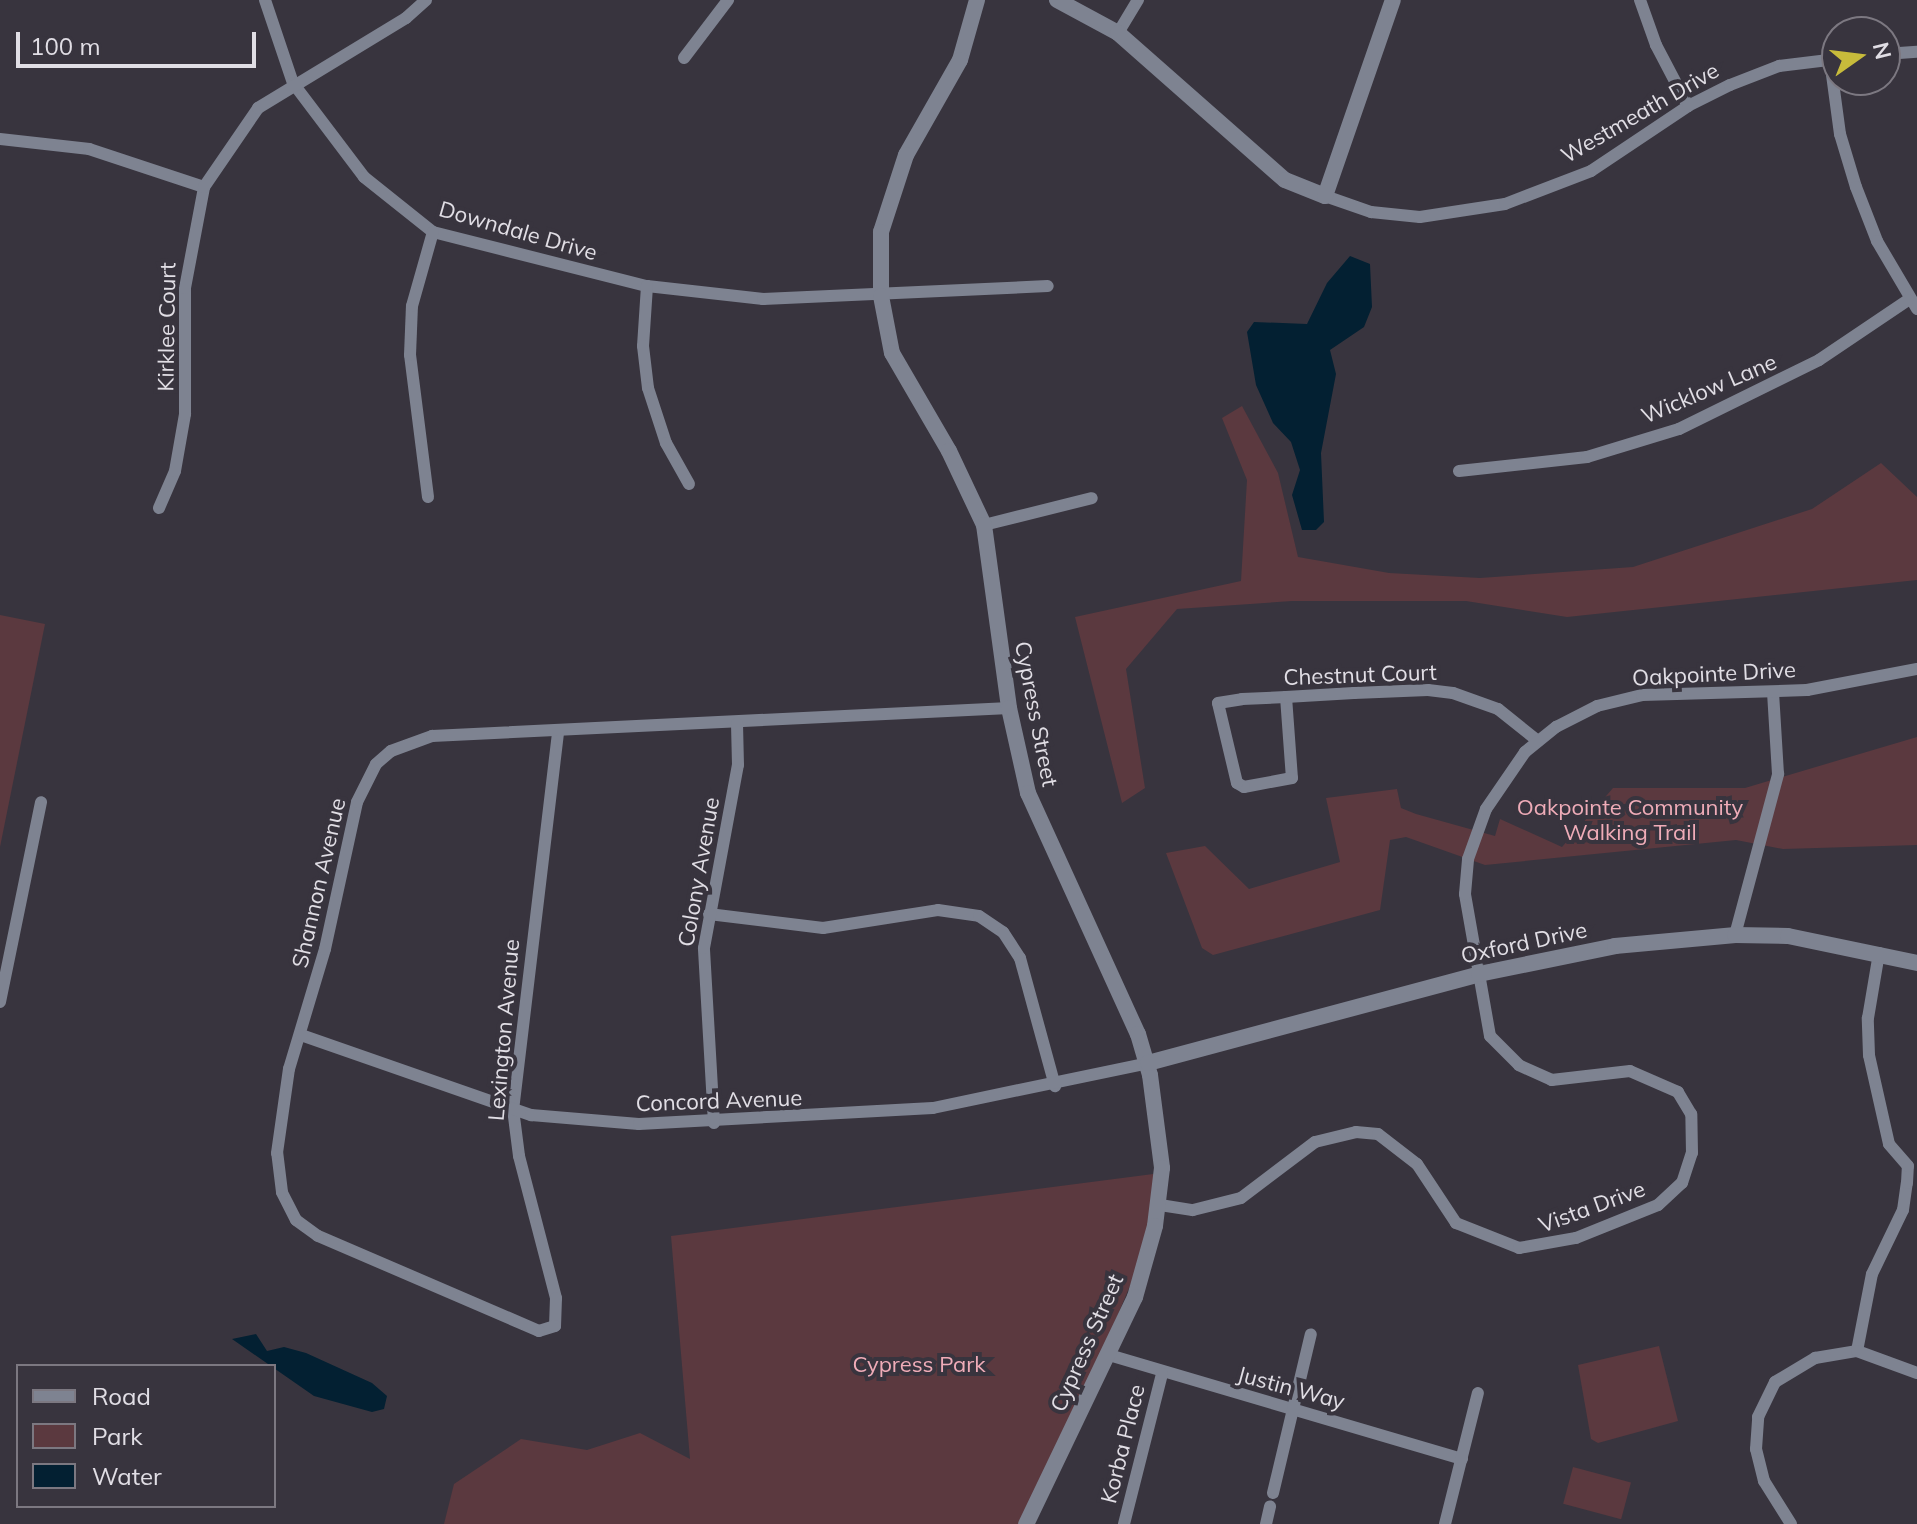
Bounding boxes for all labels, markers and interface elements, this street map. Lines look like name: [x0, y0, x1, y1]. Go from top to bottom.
scale bar: [20, 16, 260, 66]
north arrow: [1821, 16, 1901, 96]
text: 100 m: [30, 31, 101, 61]
text: N: [1867, 39, 1898, 62]
street label: Westmeath Drive: [1556, 57, 1724, 169]
street label: Downdale Drive: [436, 196, 600, 266]
street label: Kirklee Court: [153, 262, 181, 392]
street label: Wicklow Lane: [1637, 349, 1781, 429]
street label: Cypress Street: [1009, 639, 1063, 789]
street label: Oakpointe Drive: [1631, 657, 1797, 691]
street label: Chestnut Court: [1283, 659, 1437, 691]
park label: Oakpointe Community Walking Trail: [1517, 794, 1743, 846]
street label: Colony Avenue: [673, 795, 725, 949]
street label: Shannon Avenue: [287, 796, 351, 970]
street label: Oxford Drive: [1458, 917, 1590, 969]
street label: Lexington Avenue: [483, 938, 525, 1122]
street label: Concord Avenue: [635, 1085, 803, 1117]
street label: Vista Drive: [1535, 1176, 1649, 1238]
street label: Cypress Street: [1045, 1270, 1129, 1416]
park label: Cypress Park: [852, 1352, 986, 1378]
street label: Justin Way: [1234, 1361, 1348, 1415]
legend: [16, 1364, 276, 1508]
text: Road: [92, 1381, 151, 1411]
street label: Korba Place: [1095, 1382, 1151, 1506]
text: Park: [92, 1421, 143, 1451]
text: Water: [92, 1461, 162, 1491]

